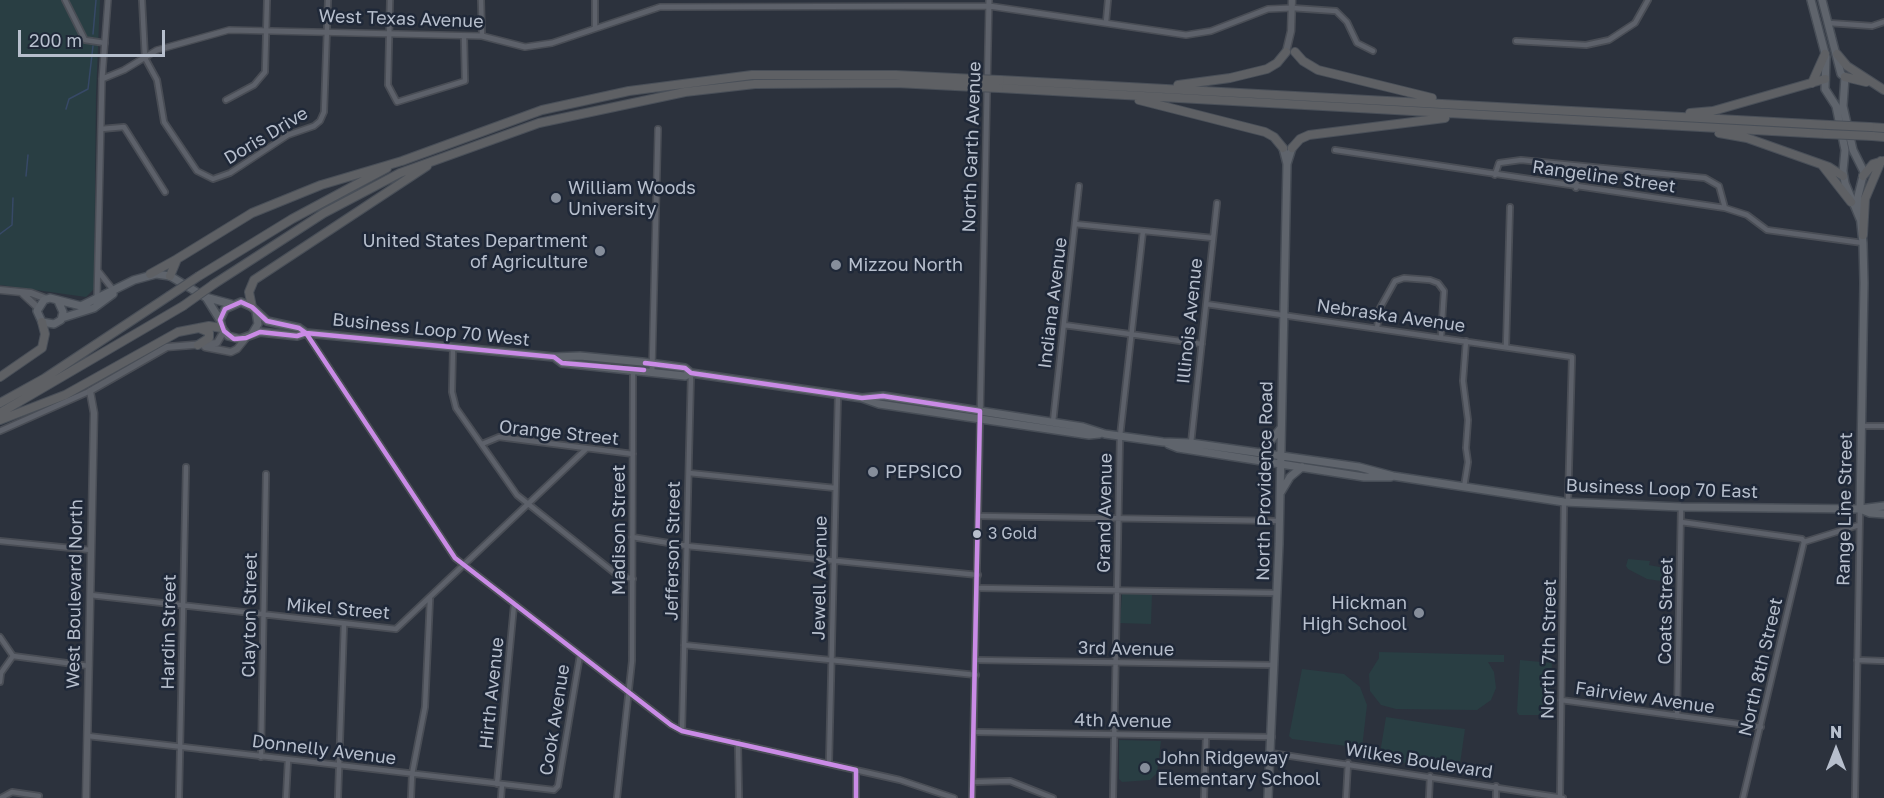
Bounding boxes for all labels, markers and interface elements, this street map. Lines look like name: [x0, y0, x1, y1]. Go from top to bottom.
street label: West Texas Avenue: [318, 5, 484, 33]
scale bar: [21, 18, 168, 56]
text: 200 m: [29, 29, 82, 51]
street label: North Garth Avenue: [958, 61, 986, 233]
street label: Doris Drive: [220, 103, 312, 169]
street label: Rangeline Street: [1531, 156, 1677, 198]
place label: William Woods University: [568, 177, 696, 219]
marker: William Woods University: [549, 191, 563, 205]
place label: United States Department of Agriculture: [362, 230, 588, 272]
street label: Indiana Avenue: [1034, 236, 1072, 370]
marker: United States Department of Agriculture: [593, 244, 607, 258]
place label: Mizzou North: [848, 254, 963, 276]
street label: Illinois Avenue: [1173, 257, 1207, 385]
marker: Mizzou North: [829, 258, 843, 272]
street label: Nebraska Avenue: [1315, 295, 1467, 337]
street label: Business Loop 70 West: [331, 309, 531, 351]
street label: North Providence Road: [1252, 381, 1278, 581]
street label: Orange Street: [498, 416, 620, 450]
street label: Range Line Street: [1833, 432, 1857, 586]
street label: Grand Avenue: [1093, 453, 1117, 573]
place label: PEPSICO: [885, 461, 962, 483]
street label: Madison Street: [608, 465, 630, 595]
marker: PEPSICO: [866, 465, 880, 479]
street label: Business Loop 70 East: [1565, 475, 1759, 503]
street label: Jefferson Street: [661, 481, 685, 621]
street label: West Boulevard North: [63, 499, 87, 689]
street label: Jewell Avenue: [808, 515, 832, 641]
place label: 3 Gold: [988, 524, 1037, 544]
marker: 3 Gold: [971, 528, 983, 540]
street label: Clayton Street: [238, 552, 262, 678]
street label: Coats Street: [1654, 557, 1678, 665]
street label: Hardin Street: [157, 574, 181, 690]
street label: North 7th Street: [1537, 579, 1561, 719]
place label: Hickman High School: [1302, 592, 1407, 634]
street label: Mikel Street: [285, 594, 391, 624]
street label: North 8th Street: [1735, 596, 1787, 738]
marker: Hickman High School: [1412, 606, 1426, 620]
street label: Hirth Avenue: [475, 636, 509, 750]
street label: 3rd Avenue: [1078, 637, 1174, 661]
street label: Cook Avenue: [536, 663, 574, 777]
street label: Fairview Avenue: [1574, 678, 1716, 718]
street label: 4th Avenue: [1074, 709, 1172, 733]
north arrow: [1806, 720, 1866, 780]
text: N: [1830, 722, 1842, 742]
street label: Donnelly Avenue: [251, 730, 397, 770]
street label: Wilkes Boulevard: [1344, 739, 1494, 783]
place label: John Ridgeway Elementary School: [1157, 747, 1321, 789]
marker: John Ridgeway Elementary School: [1138, 761, 1152, 775]

